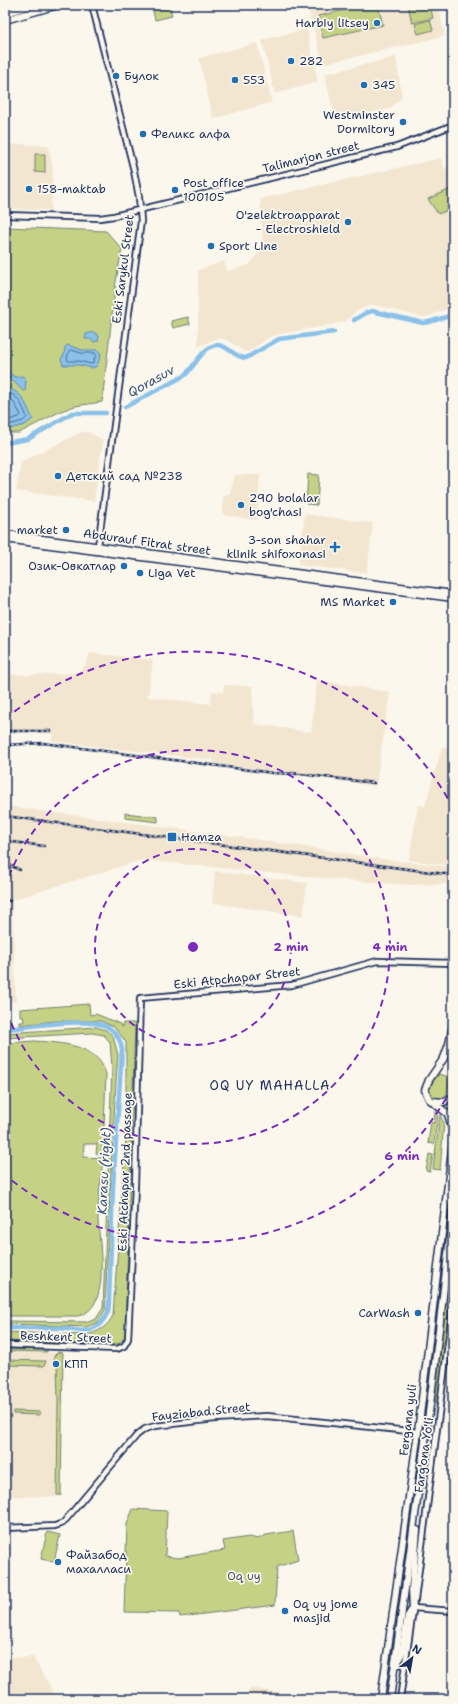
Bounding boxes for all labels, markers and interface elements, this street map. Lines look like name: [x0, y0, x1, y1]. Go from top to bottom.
place label: Harbiy litsey: [295, 15, 369, 31]
marker: Harbiy litsey: [372, 18, 382, 28]
place label: 282: [299, 53, 323, 69]
marker: 282: [286, 56, 296, 66]
place label: Булок: [124, 68, 159, 84]
marker: Булок: [111, 71, 121, 81]
place label: 553: [243, 72, 265, 88]
marker: 553: [230, 75, 240, 85]
place label: 345: [372, 77, 395, 93]
marker: 345: [359, 80, 369, 90]
place label: Westminster Dormitory: [323, 107, 395, 137]
marker: Westminster Dormitory: [398, 117, 408, 127]
place label: Феликс алфа: [151, 126, 230, 142]
marker: Феликс алфа: [138, 129, 148, 139]
street label: Talimarjon street: [261, 137, 361, 177]
place label: Post office 100105: [183, 175, 244, 205]
place label: 158-maktab: [37, 181, 106, 197]
marker: 158-maktab: [24, 184, 34, 194]
marker: Post office 100105: [170, 185, 180, 195]
place label: O'zelektroapparat - Electroshield: [236, 207, 340, 237]
street label: Eski Sarykul Street: [108, 214, 138, 324]
marker: O'zelektroapparat - Electroshield: [343, 217, 353, 227]
place label: Sport Line: [219, 238, 278, 254]
marker: Sport Line: [206, 241, 216, 251]
water label: Qorasuv: [124, 361, 178, 401]
place label: Детский сад №238: [66, 468, 183, 484]
marker: Детский сад №238: [53, 471, 63, 481]
place label: 290 bolalar bog'chasi: [249, 490, 320, 520]
marker: 290 bolalar bog'chasi: [236, 500, 246, 510]
place label: market: [17, 522, 58, 538]
marker: market: [61, 525, 71, 535]
street label: Abdurauf Fitrat street: [82, 525, 212, 559]
place label: 3-son shahar klinik shifoxonasi: [226, 532, 326, 562]
marker: 3-son shahar klinik shifoxonasi: [329, 541, 341, 553]
place label: Озик-Овкатлар: [28, 558, 116, 574]
marker: Озик-Овкатлар: [119, 561, 129, 571]
place label: Liga Vet: [148, 565, 195, 581]
marker: Liga Vet: [135, 568, 145, 578]
place label: MS Market: [320, 594, 385, 610]
marker: MS Market: [388, 597, 398, 607]
place label: Hamza: [181, 829, 222, 845]
marker: Hamza: [166, 831, 178, 843]
text: 2 min: [274, 939, 309, 955]
text: 4 min: [373, 939, 408, 955]
centre of rings: [186, 940, 200, 954]
street label: Eski Atpchapar Street: [173, 963, 301, 993]
district label: OQ UY MAHALLA: [210, 1077, 330, 1094]
street label: Eski Atchapar 2nd passage: [114, 1092, 136, 1252]
water label: Karasu (right): [93, 1127, 115, 1215]
text: 6 min: [385, 1148, 420, 1164]
place label: CarWash: [358, 1305, 410, 1321]
marker: CarWash: [413, 1308, 423, 1318]
street label: Beshkent Street: [20, 1327, 112, 1347]
place label: КПП: [64, 1356, 88, 1372]
marker: КПП: [51, 1359, 61, 1369]
street label: Fergana yuli: [396, 1383, 420, 1457]
street label: Fayziabad Street: [151, 1399, 251, 1425]
street label: Farg'ona Yo'li: [411, 1416, 437, 1494]
place label: Файзабод махалласи: [66, 1547, 131, 1577]
marker: Файзабод махалласи: [53, 1557, 63, 1567]
park label: Oq uy: [227, 1568, 261, 1584]
place label: Oq uy jome masjid: [293, 1596, 358, 1626]
marker: Oq uy jome masjid: [280, 1606, 290, 1616]
north arrow: [392, 1638, 432, 1678]
text: N: [409, 1641, 425, 1659]

